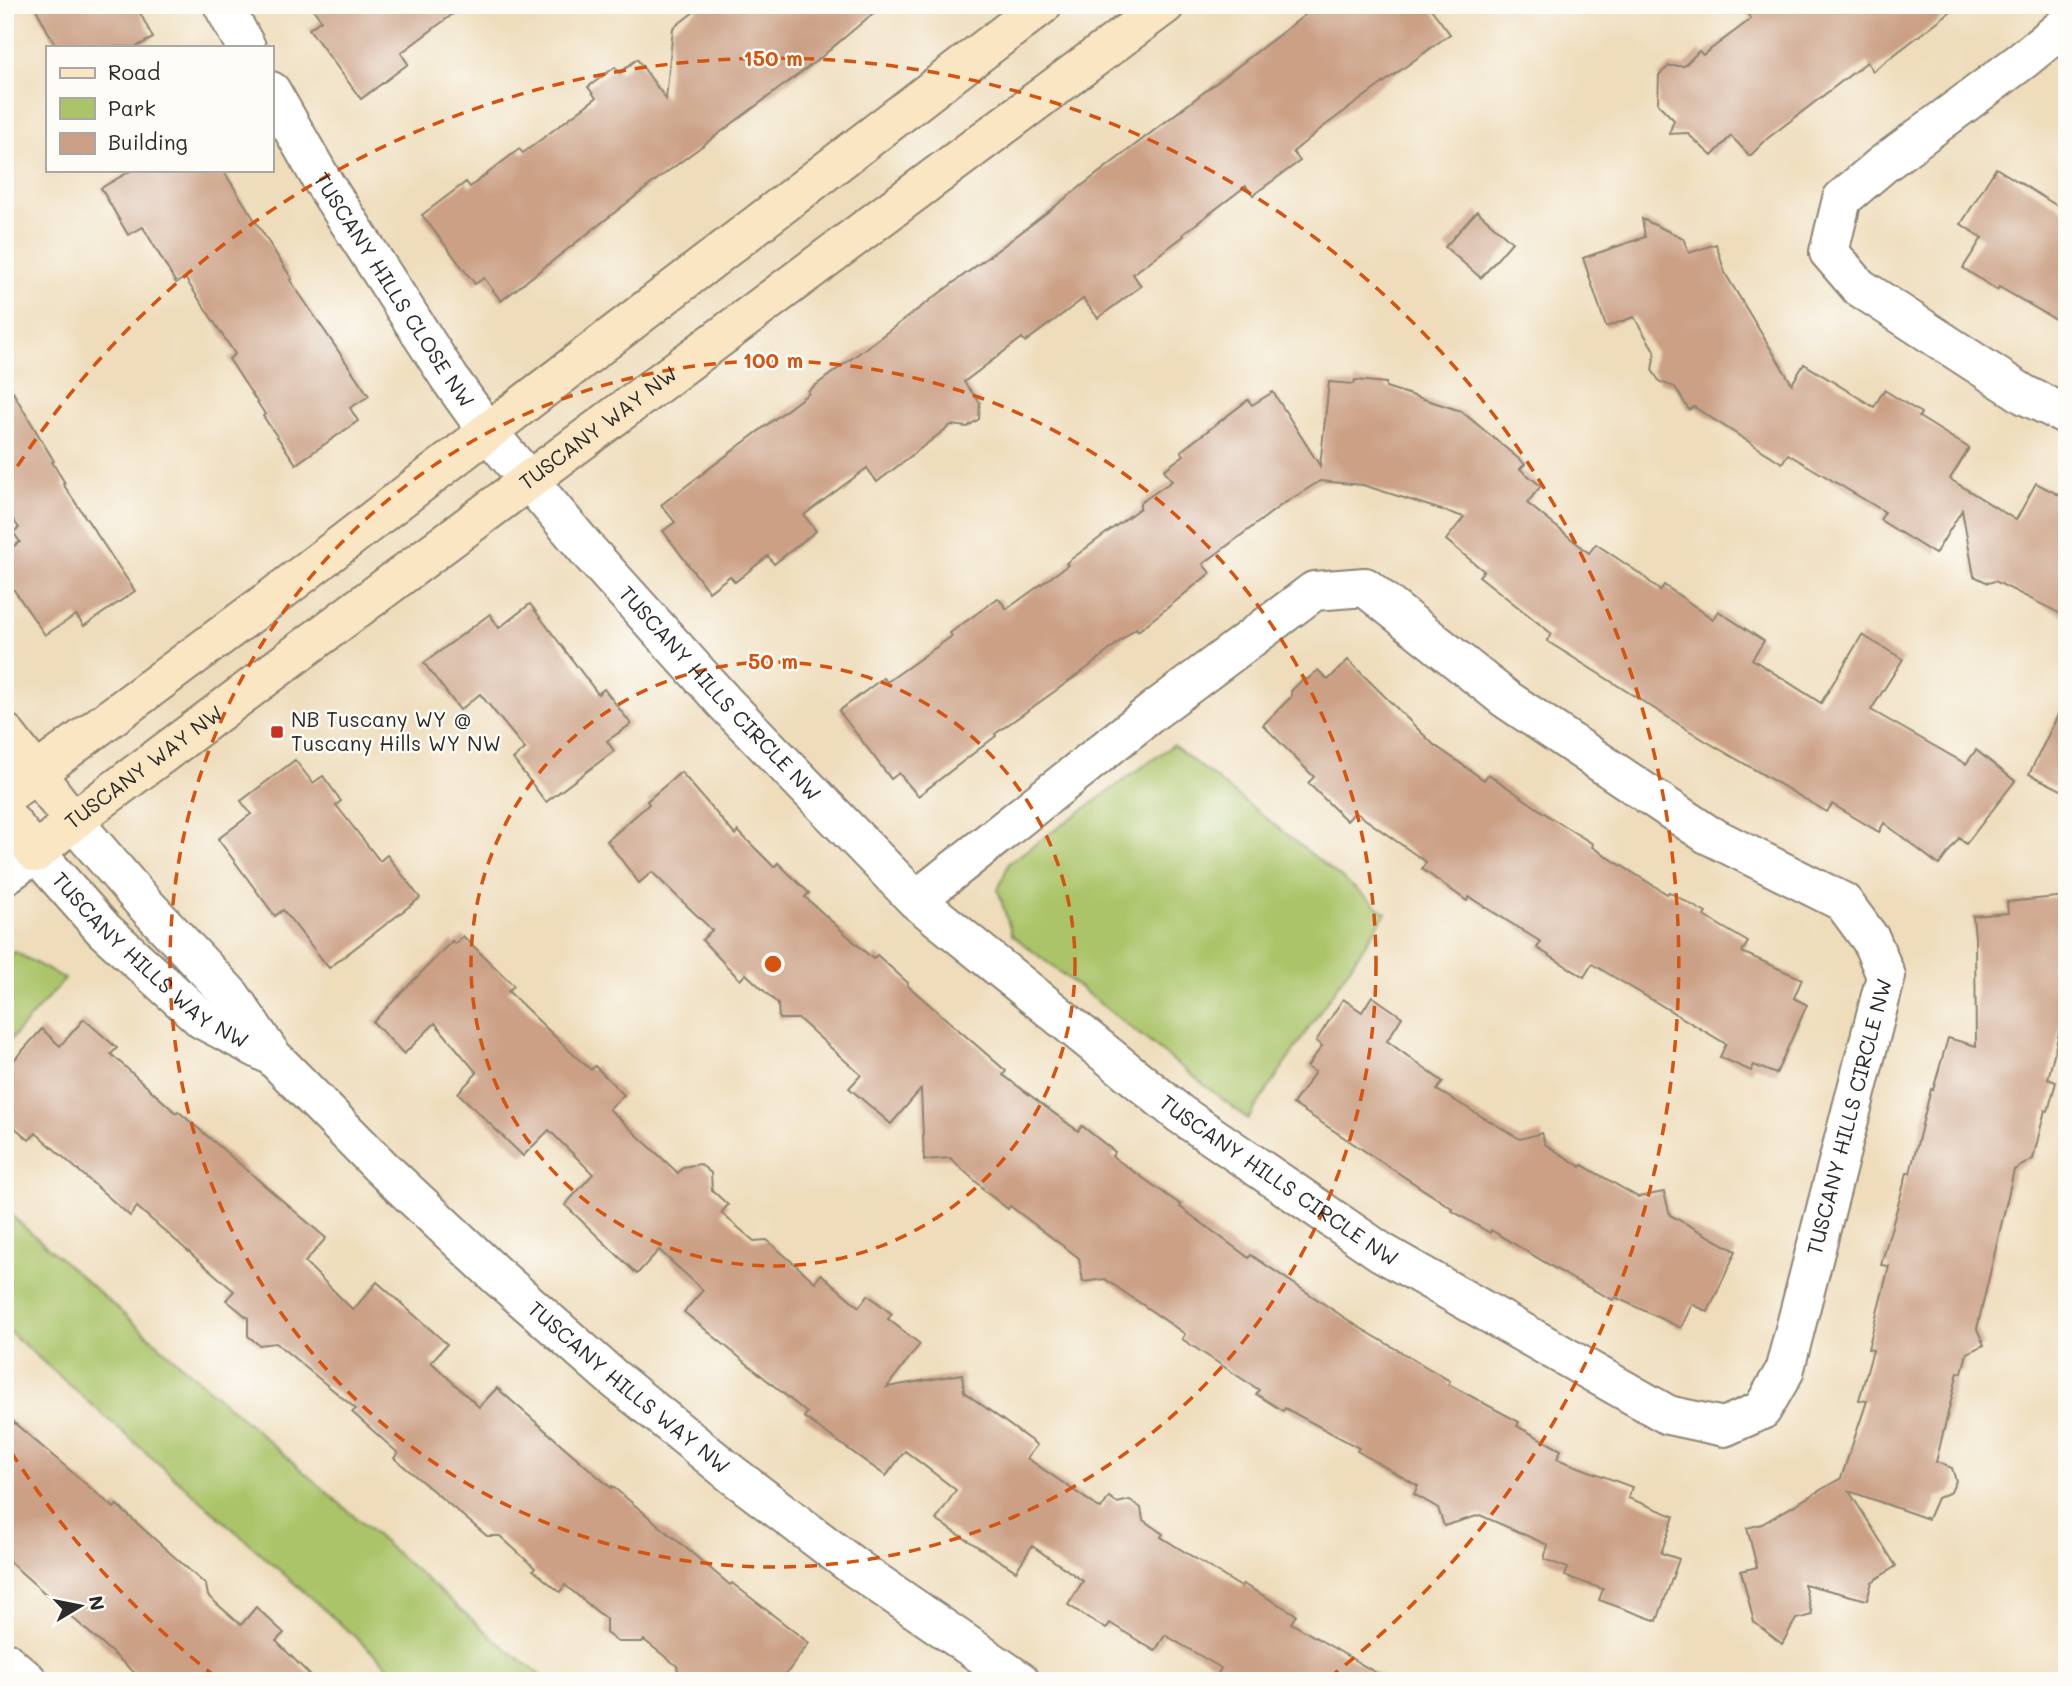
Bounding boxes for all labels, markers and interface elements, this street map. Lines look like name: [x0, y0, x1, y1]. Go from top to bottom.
text: 150 m: [743, 44, 803, 71]
legend: [46, 46, 273, 172]
text: Road: [108, 58, 160, 85]
text: Park: [108, 94, 156, 121]
text: Building: [108, 128, 188, 155]
street label: TUSCANY HILLS CLOSE NW: [309, 167, 481, 412]
text: 100 m: [743, 346, 803, 373]
street label: TUSCANY WAY NW: [513, 359, 682, 495]
street label: TUSCANY HILLS CIRCLE NW: [614, 580, 827, 806]
text: 50 m: [748, 647, 798, 674]
street label: TUSCANY WAY NW: [58, 699, 228, 834]
place label: NB Tuscany WY @ Tuscany Hills WY NW: [291, 705, 501, 756]
marker: NB Tuscany WY @ Tuscany Hills WY NW: [269, 724, 285, 740]
street label: TUSCANY HILLS WAY NW: [47, 866, 254, 1053]
centre of rings: [761, 952, 785, 976]
street label: TUSCANY HILLS CIRCLE NW: [1800, 975, 1897, 1257]
street label: TUSCANY HILLS CIRCLE NW: [1155, 1088, 1404, 1271]
street label: TUSCANY HILLS WAY NW: [523, 1294, 736, 1479]
north arrow: [46, 1570, 116, 1640]
text: N: [84, 1594, 111, 1612]

